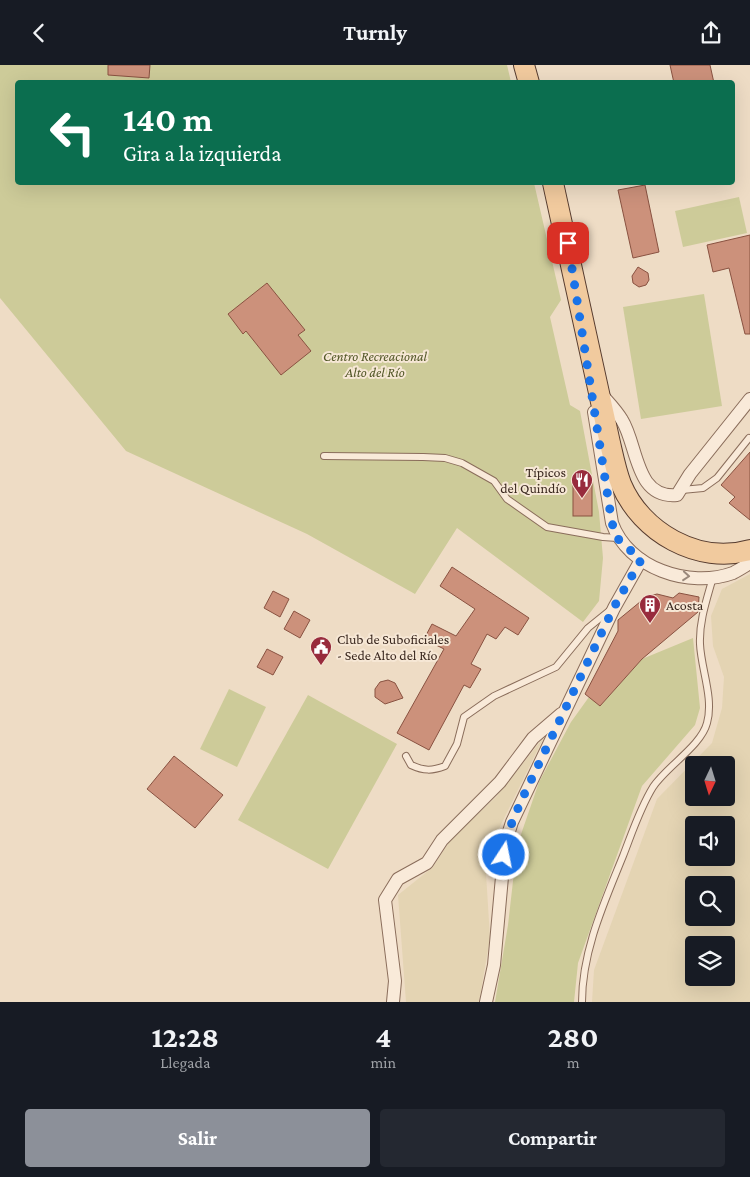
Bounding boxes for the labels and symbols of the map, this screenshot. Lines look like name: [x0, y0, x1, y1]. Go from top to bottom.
pin: [547, 222, 589, 264]
park label: Centro Recreacional Alto del Río: [323, 348, 428, 380]
place label: Típicos del Quindío: [500, 464, 566, 496]
restaurant icon: Típicos del Quindío: [570, 468, 594, 499]
one-way arrow: [683, 570, 691, 581]
building icon: Acosta: [638, 593, 662, 624]
place label: Acosta: [666, 597, 704, 613]
place label: Club de Suboficiales - Sede Alto del Río: [337, 631, 449, 663]
public building icon: Club de Suboficiales - Sede Alto del Río: [309, 635, 333, 666]
north arrow: [685, 756, 735, 806]
position arrow: [477, 828, 529, 880]

